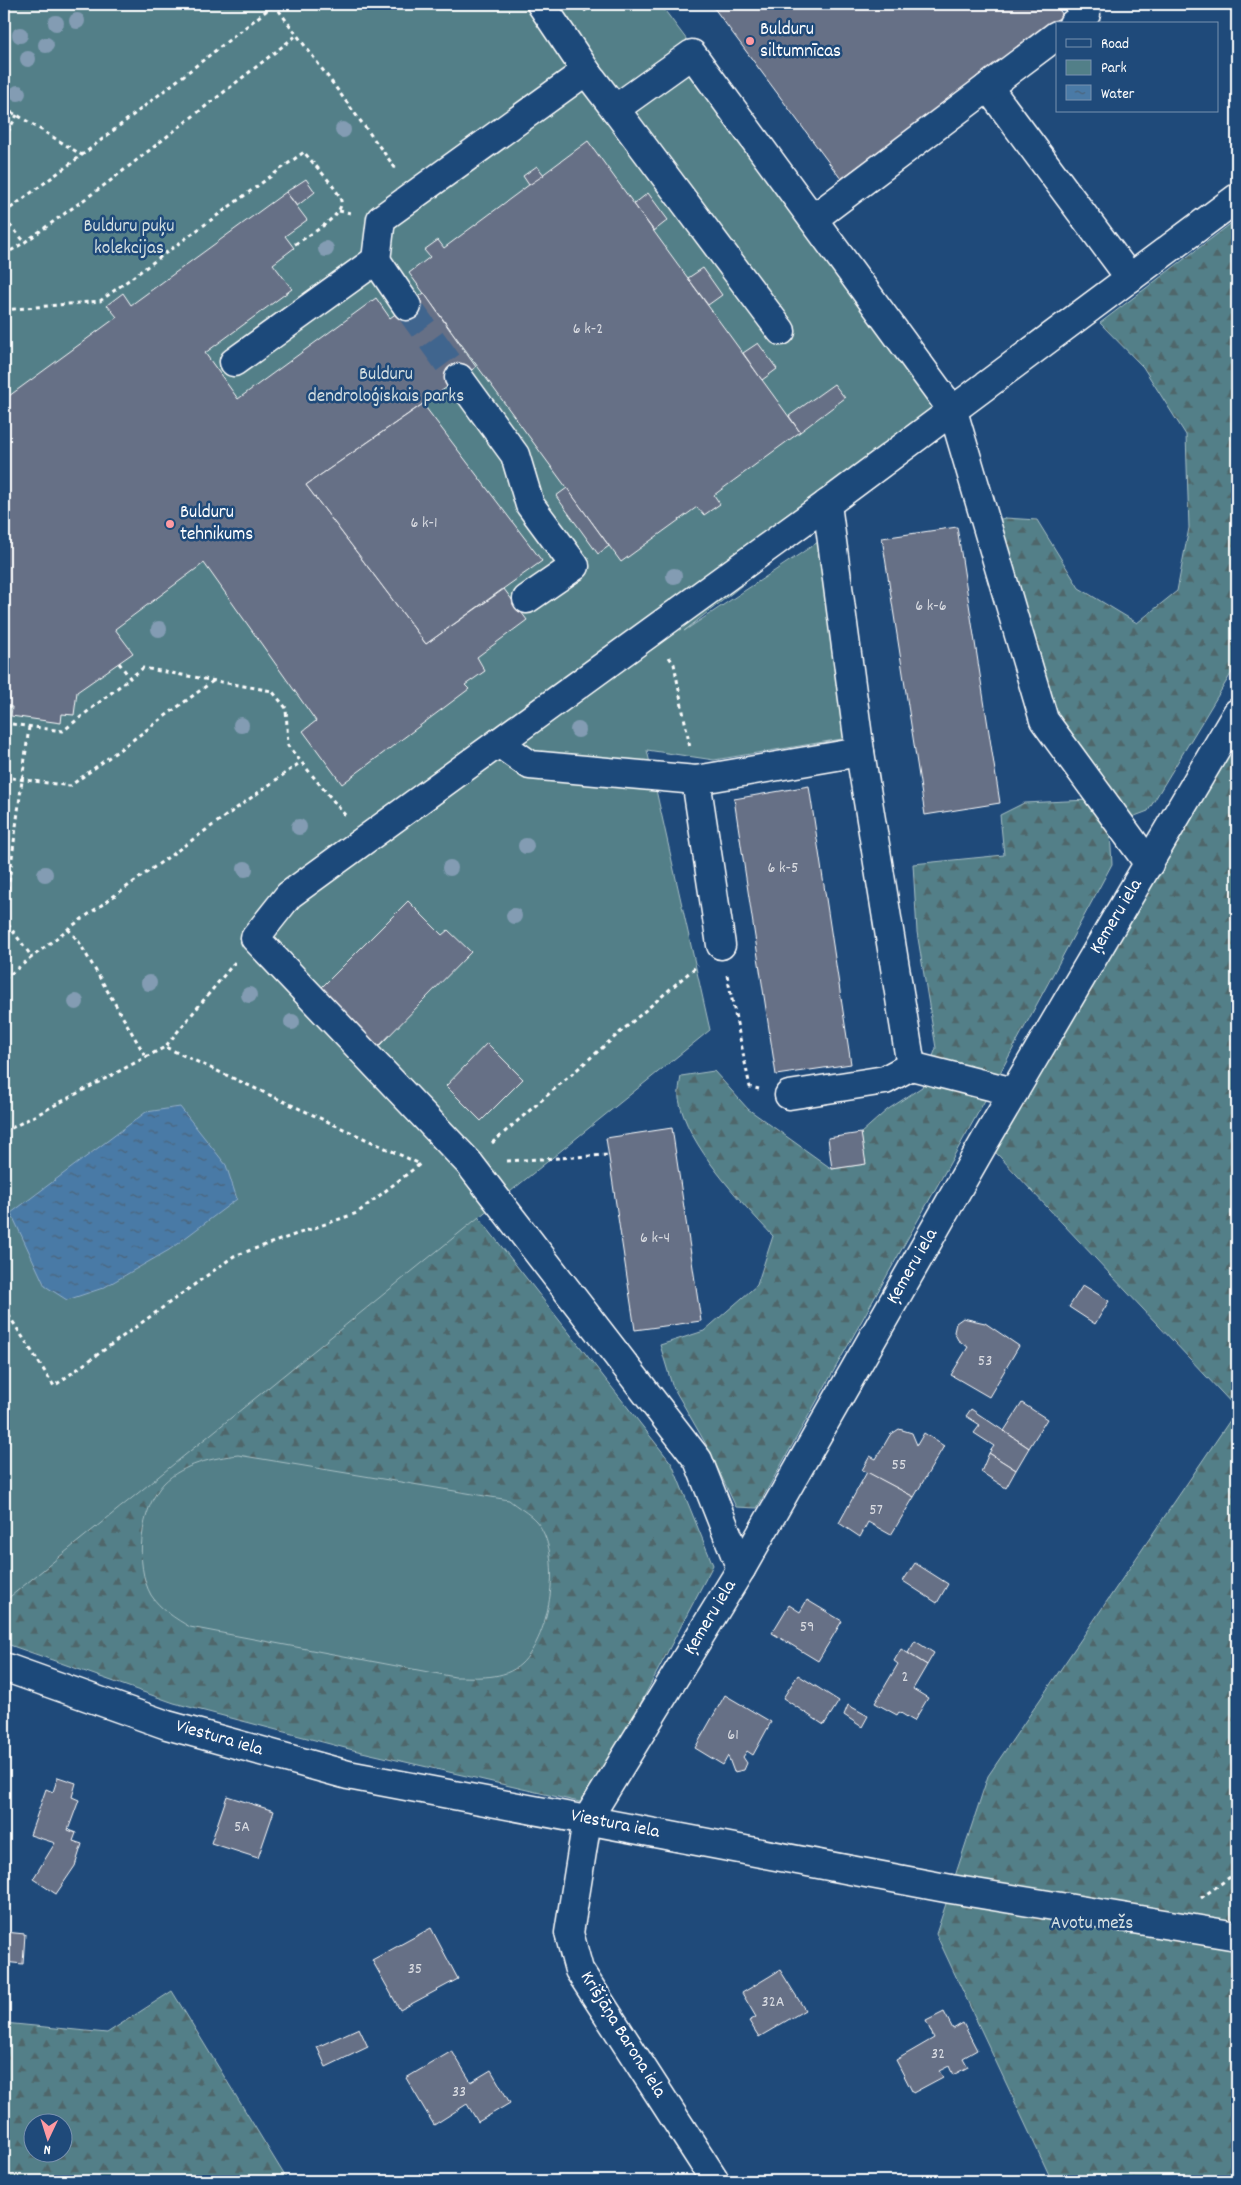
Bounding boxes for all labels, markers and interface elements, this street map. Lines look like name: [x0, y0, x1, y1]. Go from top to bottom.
place label: Bulduru siltumnīcas: [760, 17, 841, 66]
legend: [1056, 22, 1218, 112]
text: Road: [1101, 34, 1129, 56]
marker: Bulduru siltumnīcas: [744, 35, 756, 47]
text: Park: [1101, 58, 1127, 80]
text: Water: [1101, 84, 1135, 106]
park label: Bulduru puķu kolekcijas: [83, 214, 175, 263]
house number: 6 k-2: [573, 318, 603, 341]
park label: Bulduru dendroloģiskais parks: [308, 362, 464, 411]
place label: Bulduru tehnikums: [180, 500, 253, 549]
house number: 6 k-1: [410, 512, 438, 535]
marker: Bulduru tehnikums: [164, 518, 176, 530]
house number: 6 k-6: [915, 595, 947, 618]
house number: 6 k-5: [768, 857, 798, 880]
street label: Ķemeru iela: [1084, 873, 1151, 960]
street label: Ķemeru iela: [880, 1223, 946, 1310]
house number: 6 k-4: [640, 1227, 670, 1250]
house number: 53: [978, 1350, 992, 1373]
house number: 55: [892, 1454, 906, 1477]
house number: 57: [869, 1499, 883, 1522]
street label: Ķemeru iela: [678, 1574, 745, 1661]
house number: 59: [800, 1616, 814, 1639]
house number: 2: [902, 1666, 909, 1689]
street label: Viestura iela: [172, 1714, 267, 1765]
house number: 61: [727, 1724, 739, 1747]
street label: Viestura iela: [568, 1803, 663, 1847]
house number: 5A: [234, 1816, 250, 1839]
park label: Avotu mežs: [1051, 1911, 1133, 1938]
house number: 35: [408, 1958, 422, 1981]
street label: Krišjāņa Barona iela: [572, 1966, 672, 2104]
house number: 32A: [762, 1991, 785, 2014]
house number: 32: [931, 2043, 945, 2066]
house number: 33: [452, 2081, 466, 2104]
north arrow: [22, 2112, 72, 2162]
text: N: [43, 2139, 51, 2159]

